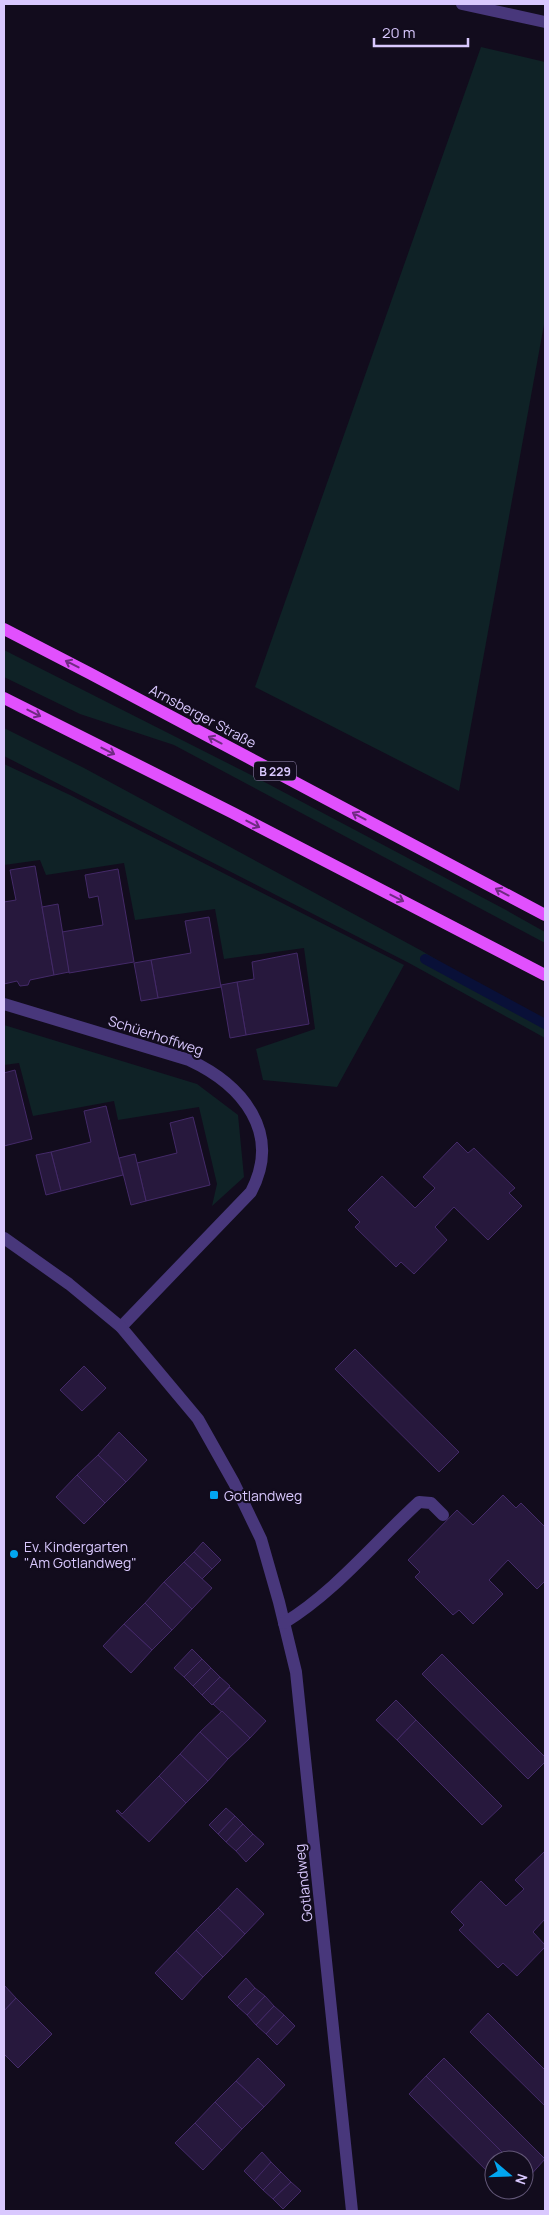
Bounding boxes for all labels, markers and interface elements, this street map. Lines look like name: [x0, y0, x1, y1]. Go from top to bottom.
scale bar: [374, 15, 468, 47]
text: 20 m: [382, 22, 415, 43]
one-way arrow: [64, 659, 79, 669]
street label: Arnsberger Straße: [146, 680, 260, 752]
one-way arrow: [26, 709, 41, 718]
one-way arrow: [209, 734, 223, 744]
one-way arrow: [100, 746, 115, 756]
road number: B 229: [254, 761, 296, 780]
one-way arrow: [351, 811, 366, 821]
one-way arrow: [245, 819, 260, 829]
one-way arrow: [495, 887, 510, 896]
one-way arrow: [389, 894, 404, 903]
street label: Schüerhoffweg: [106, 1011, 206, 1059]
place label: Gotlandweg: [224, 1486, 302, 1505]
marker: Gotlandweg: [208, 1489, 220, 1501]
place label: Ev. Kindergarten "Am Gotlandweg": [24, 1537, 137, 1572]
marker: Ev. Kindergarten "Am Gotlandweg": [8, 1548, 20, 1560]
street label: Gotlandweg: [289, 1843, 317, 1923]
north arrow: [484, 2150, 534, 2200]
text: N: [511, 2172, 532, 2187]

